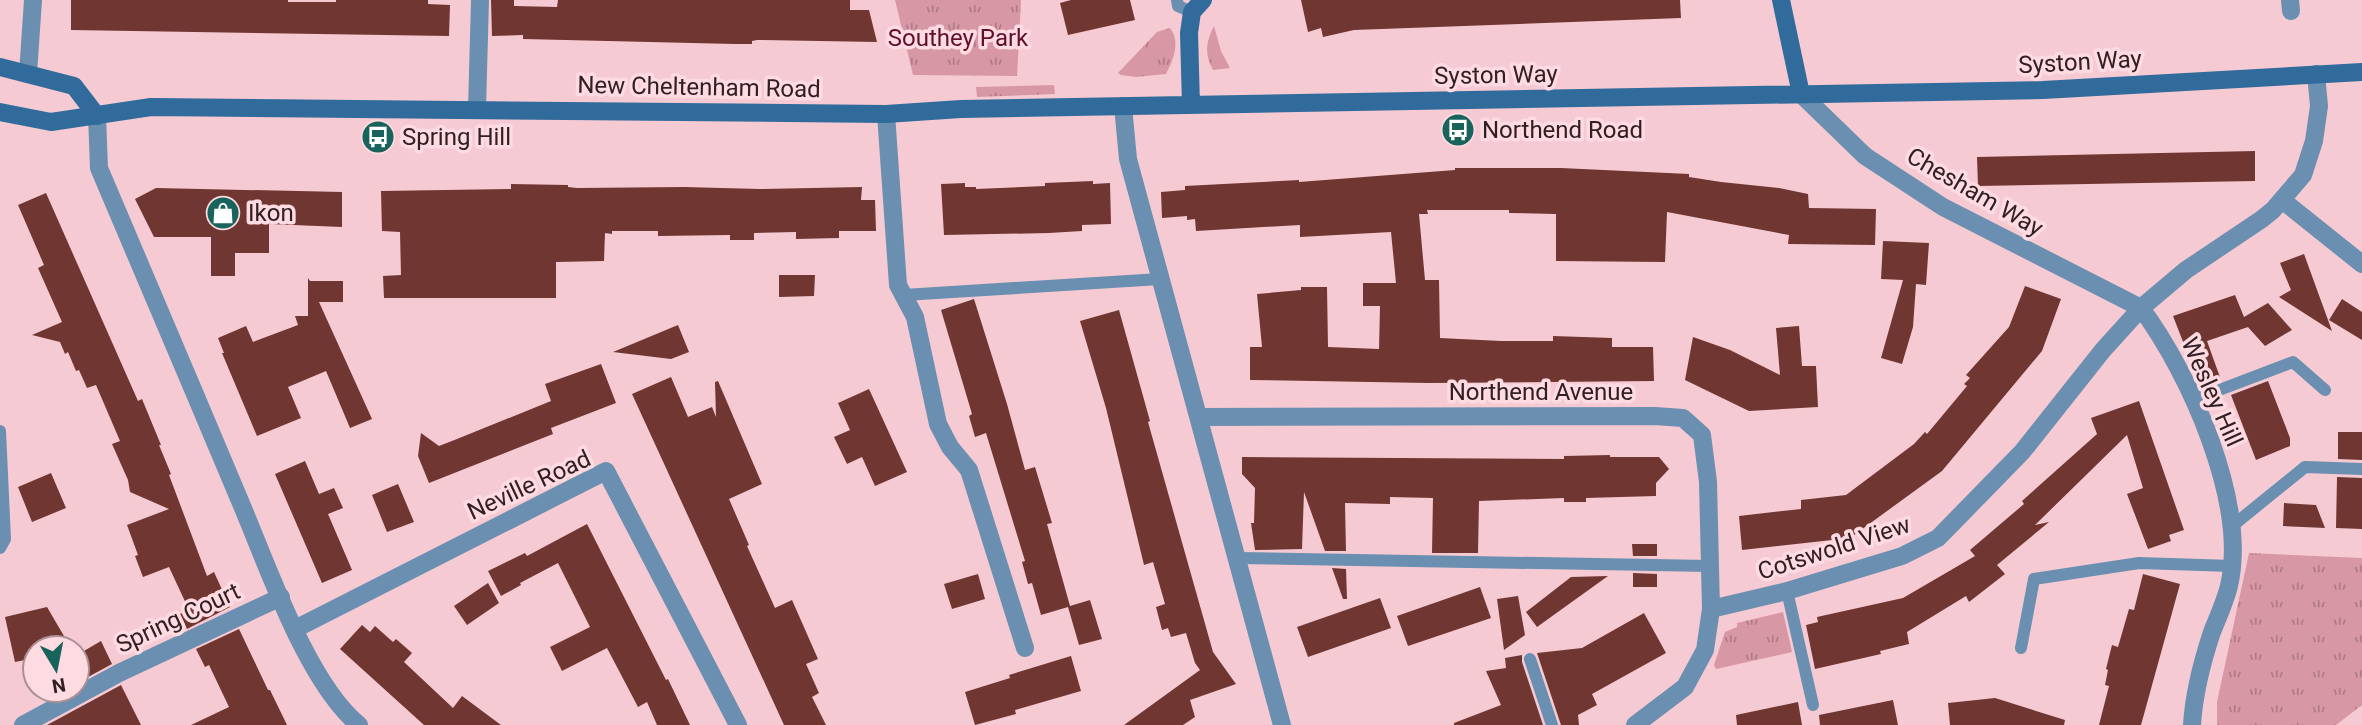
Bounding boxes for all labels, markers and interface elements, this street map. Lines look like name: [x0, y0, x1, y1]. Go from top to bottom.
park label: Southey Park: [888, 24, 1029, 52]
street label: Syston Way: [2018, 45, 2143, 79]
street label: Syston Way: [1434, 60, 1559, 90]
street label: New Cheltenham Road: [577, 71, 821, 103]
bus stop icon: Northend Road: [1439, 111, 1477, 149]
place label: Northend Road: [1482, 116, 1643, 144]
bus stop icon: Spring Hill: [359, 118, 397, 156]
place label: Spring Hill: [402, 123, 511, 151]
street label: Chesham Way: [1902, 142, 2049, 243]
shop icon: Ikon: [204, 194, 242, 232]
place label: Ikon: [248, 199, 294, 227]
street label: Wesley Hill: [2176, 333, 2248, 451]
street label: Northend Avenue: [1449, 378, 1633, 406]
street label: Neville Road: [463, 444, 595, 526]
street label: Cotswold View: [1754, 510, 1914, 586]
street label: Spring Court: [112, 577, 245, 659]
north arrow: [21, 634, 91, 704]
text: N: [50, 673, 67, 698]

